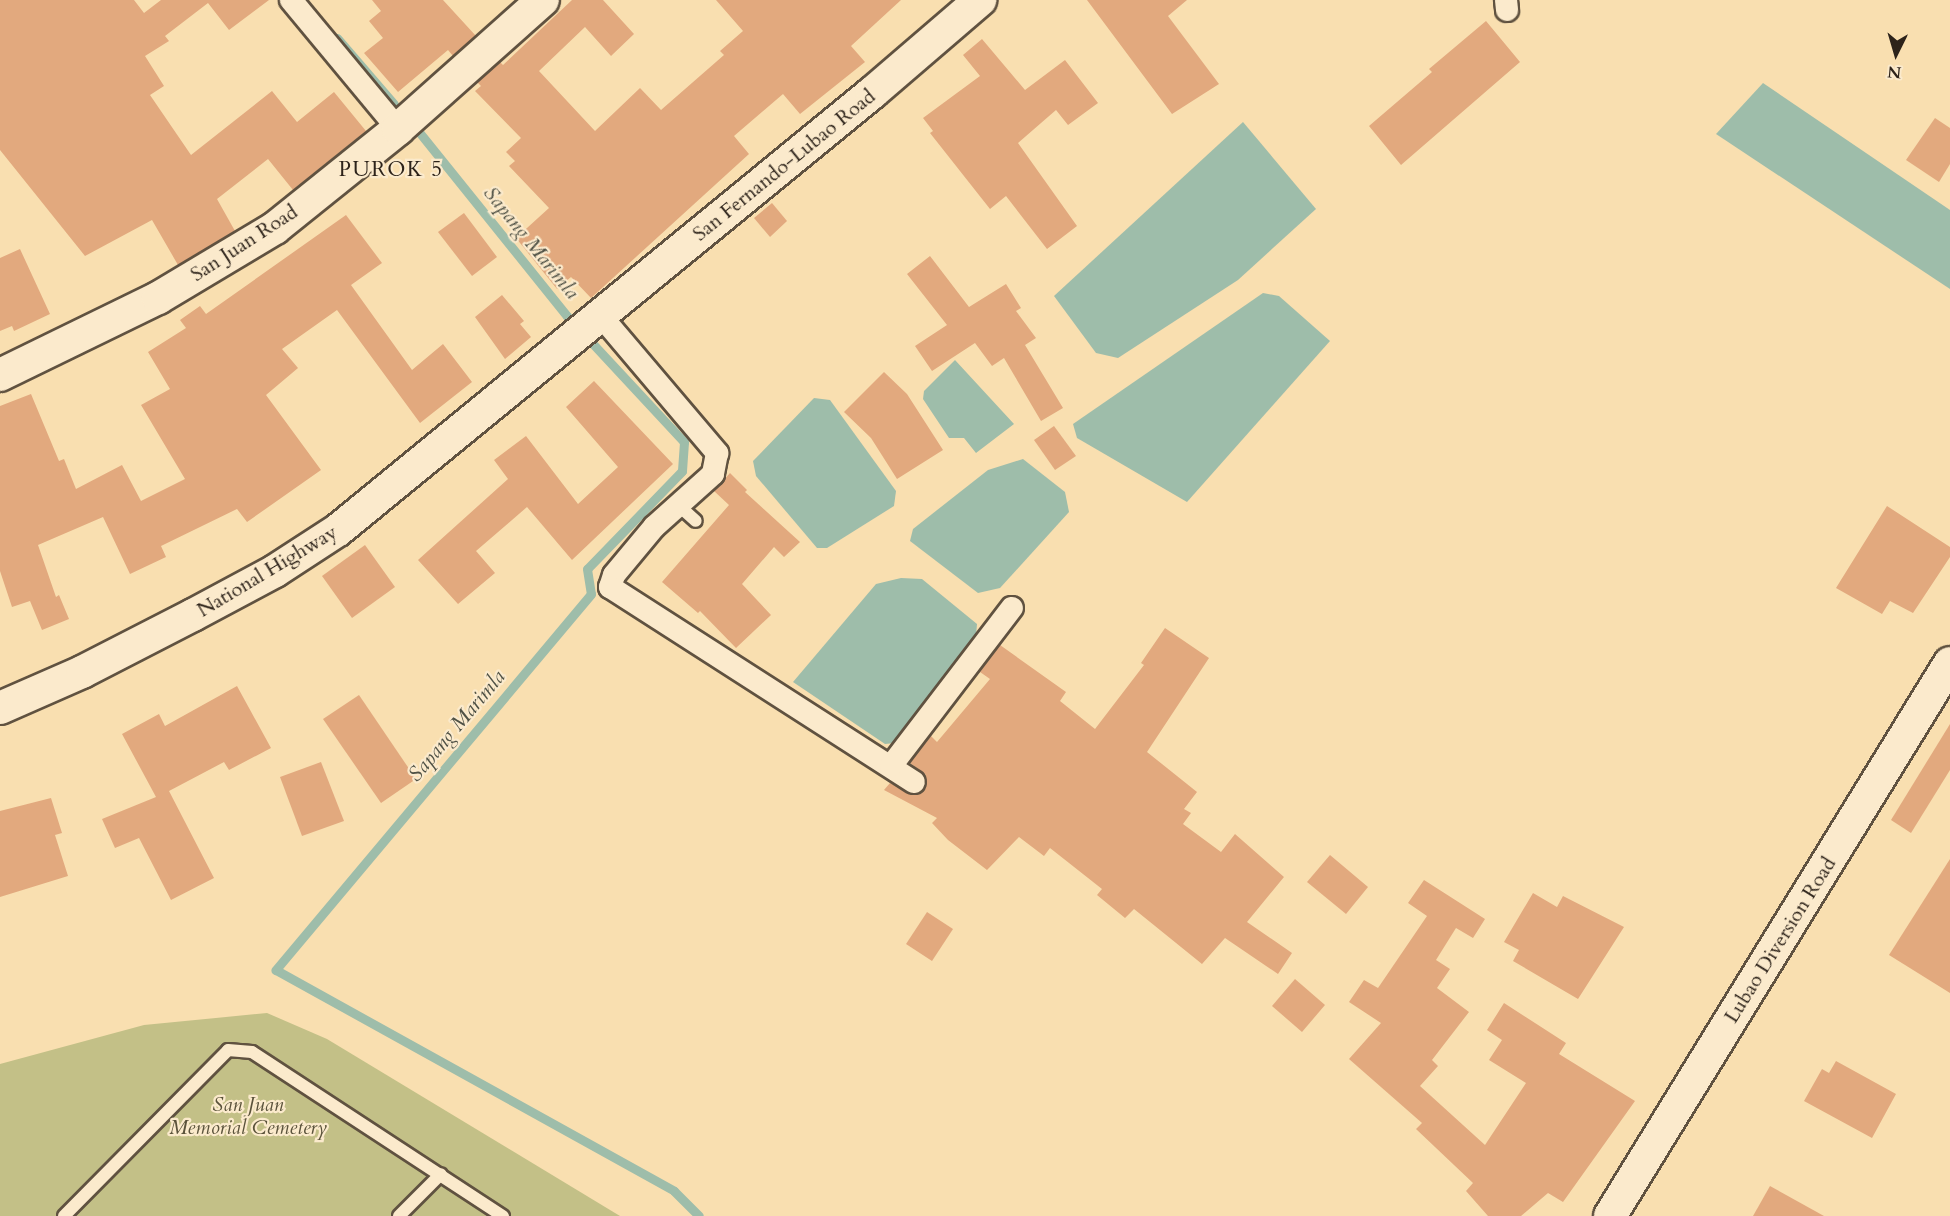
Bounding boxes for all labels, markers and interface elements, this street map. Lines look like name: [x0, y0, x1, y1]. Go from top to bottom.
north arrow: [1866, 24, 1926, 84]
text: N: [1887, 60, 1902, 83]
street label: San Fernando-Lubao Road: [688, 84, 880, 246]
district label: PUROK 5: [339, 157, 443, 183]
water label: Sapang Marimla: [478, 181, 584, 305]
street label: San Juan Road: [186, 200, 302, 286]
street label: National Highway: [193, 520, 341, 622]
water label: Sapang Marimla: [403, 665, 511, 787]
street label: Lubao Diversion Road: [1719, 853, 1841, 1027]
park label: San Juan Memorial Cemetery: [169, 1092, 327, 1139]

